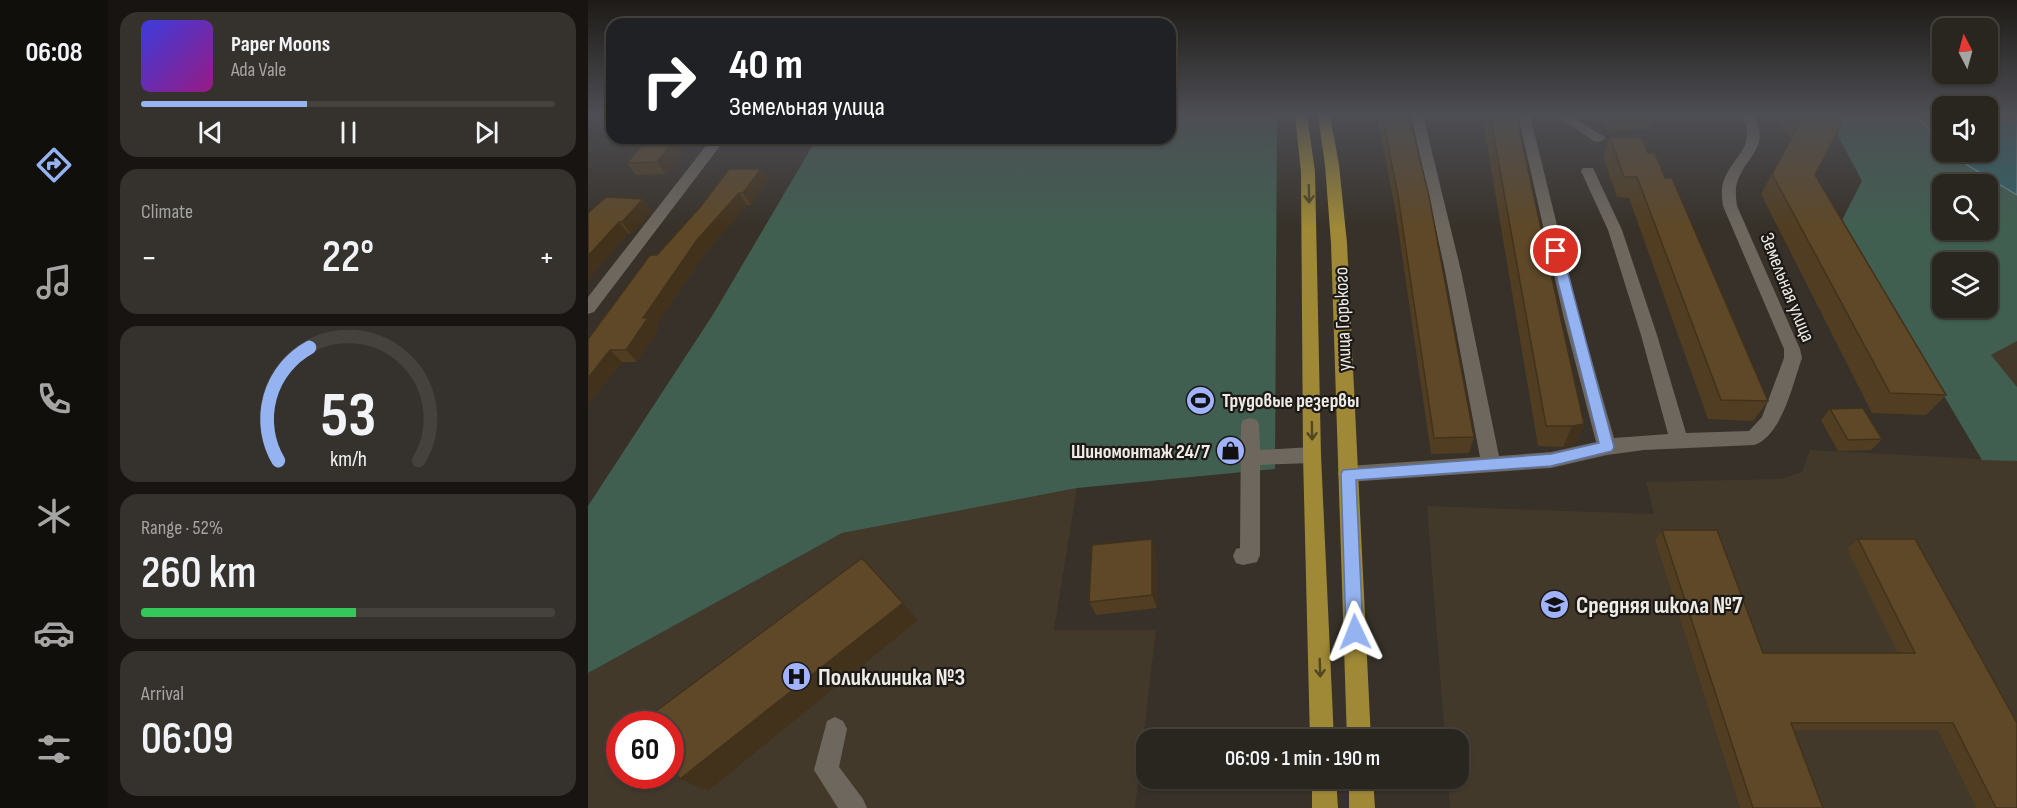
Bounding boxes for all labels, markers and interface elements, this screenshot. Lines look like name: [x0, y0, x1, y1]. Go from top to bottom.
north arrow: [1932, 18, 1998, 84]
map controls: [1932, 18, 1998, 318]
text: Paper Moons: [231, 31, 330, 58]
text: 06:08: [25, 37, 83, 69]
text: 40 m: [729, 40, 803, 91]
icon: right: [630, 42, 708, 120]
text: Ada Vale: [231, 58, 286, 82]
text: Земельная улица: [729, 91, 885, 123]
button: sound: [1932, 96, 1998, 162]
icon: previous: [194, 116, 227, 149]
icon: pause: [332, 116, 365, 149]
icon: next: [470, 116, 503, 149]
icon: directions: [33, 144, 75, 186]
button: search: [1932, 174, 1998, 240]
one-way arrow: [1303, 183, 1315, 203]
text: Climate: [141, 200, 193, 224]
pin: [1530, 225, 1581, 276]
street label: Земельная улица: [1754, 229, 1820, 345]
text: 22°: [322, 230, 374, 285]
icon: arrive: [1539, 234, 1572, 267]
text: −: [141, 238, 157, 278]
text: +: [539, 238, 555, 278]
button: layers: [1932, 252, 1998, 318]
icon: music: [33, 261, 75, 303]
street label: улица Горького: [1329, 267, 1357, 371]
icon: phone: [33, 378, 75, 420]
text: 53: [320, 379, 376, 454]
sports icon: Трудовые резервы: [1185, 384, 1217, 416]
place label: Трудовые резервы: [1222, 389, 1359, 413]
one-way arrow: [1306, 420, 1318, 440]
shop icon: Шиномонтаж 24/7: [1215, 435, 1247, 467]
place label: Шиномонтаж 24/7: [1071, 440, 1210, 464]
text: km/h: [329, 447, 367, 472]
icon: climate: [33, 495, 75, 537]
text: Range · 52%: [141, 516, 223, 540]
text: 260 km: [141, 546, 256, 601]
school or university icon: Средняя школа №7: [1539, 589, 1571, 621]
place label: Средняя школа №7: [1576, 591, 1743, 620]
position arrow: [1323, 600, 1387, 664]
icon: car: [33, 612, 75, 654]
one-way arrow: [1314, 657, 1325, 677]
hospital icon: Поликлиника №3: [781, 661, 813, 693]
place label: Поликлиника №3: [818, 663, 965, 692]
text: Arrival: [141, 682, 184, 706]
speed limit sign: 60: [606, 711, 684, 789]
text: 06:09: [141, 712, 233, 767]
icon: filters: [33, 728, 75, 770]
text: 06:09 · 1 min · 190 m: [1225, 745, 1380, 772]

